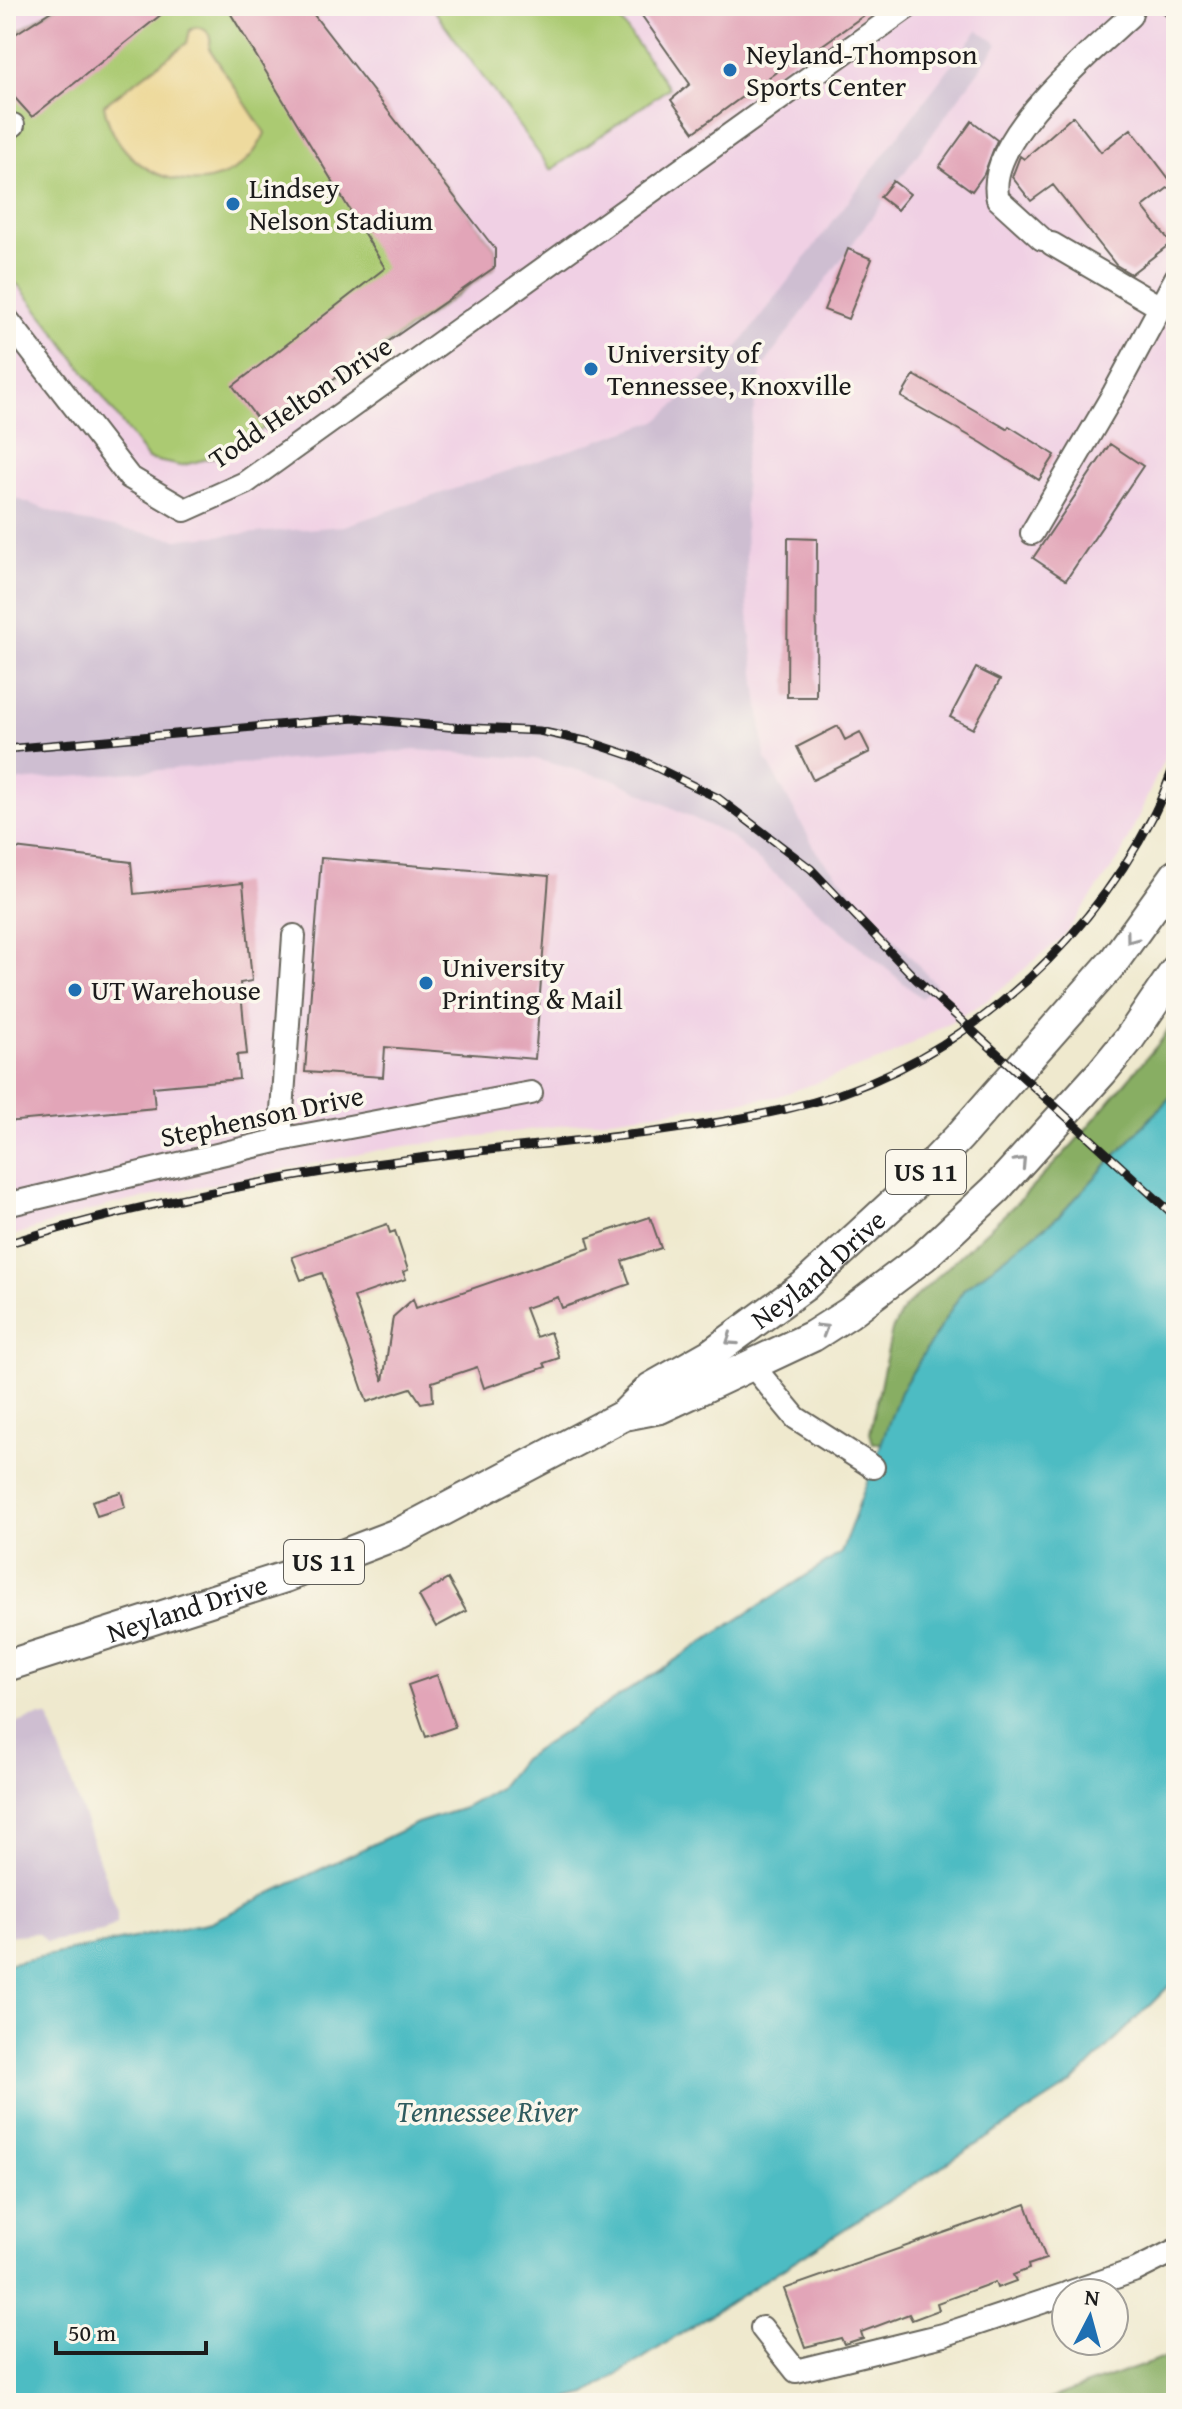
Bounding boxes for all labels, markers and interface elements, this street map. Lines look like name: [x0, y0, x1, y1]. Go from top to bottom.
place label: Neyland-Thompson Sports Center: [746, 33, 978, 106]
marker: Neyland-Thompson Sports Center: [721, 61, 739, 79]
place label: Lindsey Nelson Stadium: [249, 167, 433, 240]
marker: Lindsey Nelson Stadium: [224, 195, 242, 213]
street label: Todd Helton Drive: [200, 325, 400, 478]
place label: University of Tennessee, Knoxville: [607, 332, 852, 405]
marker: University of Tennessee, Knoxville: [582, 360, 600, 378]
one-way arrow: [1126, 930, 1140, 944]
place label: University Printing & Mail: [442, 946, 623, 1019]
place label: UT Warehouse: [91, 969, 261, 1010]
marker: University Printing & Mail: [417, 974, 435, 992]
marker: UT Warehouse: [66, 981, 84, 999]
street label: Stephenson Drive: [157, 1074, 367, 1157]
road number: US 11: [886, 1150, 966, 1194]
one-way arrow: [1012, 1156, 1026, 1171]
street label: Neyland Drive: [742, 1199, 895, 1338]
one-way arrow: [815, 1324, 829, 1339]
one-way arrow: [726, 1330, 740, 1345]
road number: US 11: [284, 1540, 364, 1584]
street label: Neyland Drive: [101, 1563, 272, 1653]
water label: Tennessee River: [396, 2089, 579, 2133]
north arrow: [1050, 2277, 1130, 2357]
text: N: [1083, 2280, 1101, 2314]
scale bar: [56, 2305, 206, 2355]
text: 50 m: [68, 2315, 116, 2350]

